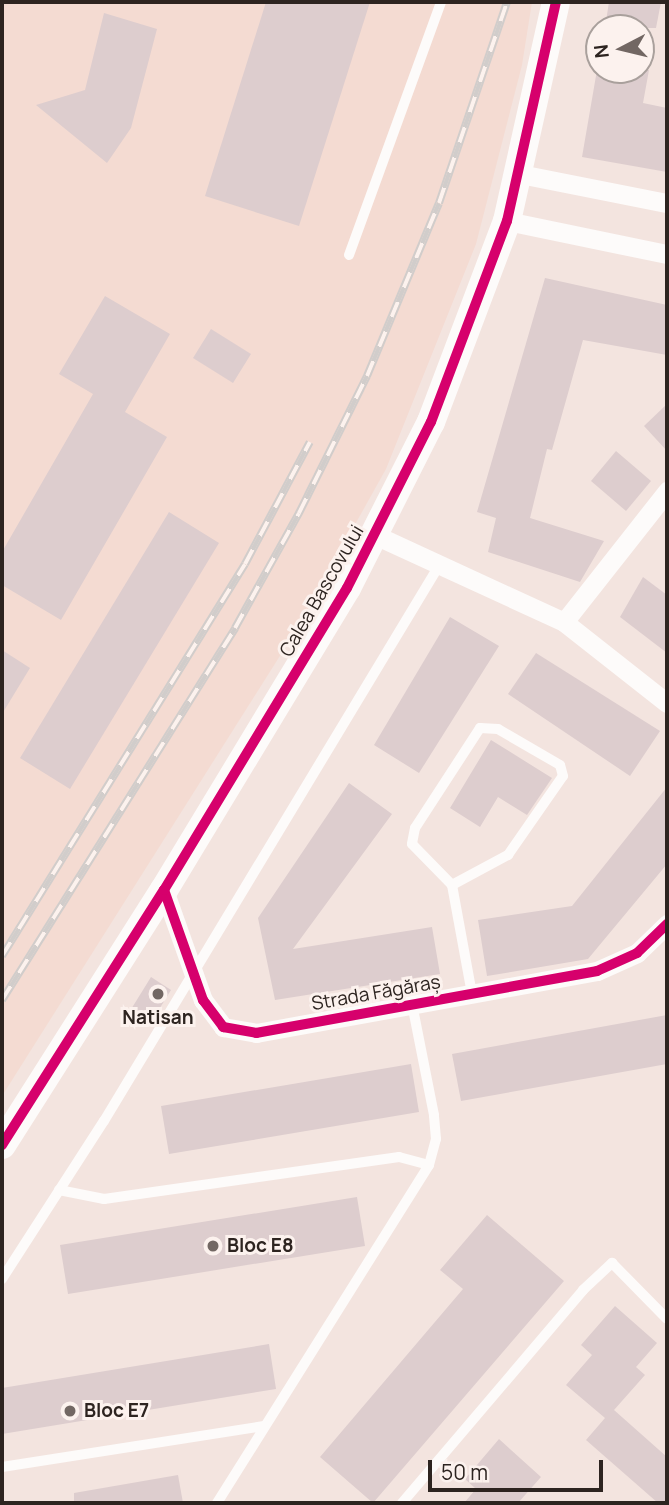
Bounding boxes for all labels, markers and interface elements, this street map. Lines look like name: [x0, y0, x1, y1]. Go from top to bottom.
north arrow: [585, 14, 655, 84]
text: N: [587, 43, 615, 60]
street label: Calea Bascovului: [275, 521, 369, 661]
street label: Strada Făgăraș: [310, 970, 442, 1016]
marker: Natisan: [148, 984, 168, 1004]
place label: Natisan: [122, 1007, 194, 1029]
place label: Bloc E8: [227, 1235, 294, 1257]
marker: Bloc E8: [205, 1238, 221, 1254]
place label: Bloc E7: [84, 1400, 149, 1422]
marker: Bloc E7: [62, 1403, 78, 1419]
scale bar: [431, 1446, 606, 1490]
text: 50 m: [441, 1458, 488, 1486]

